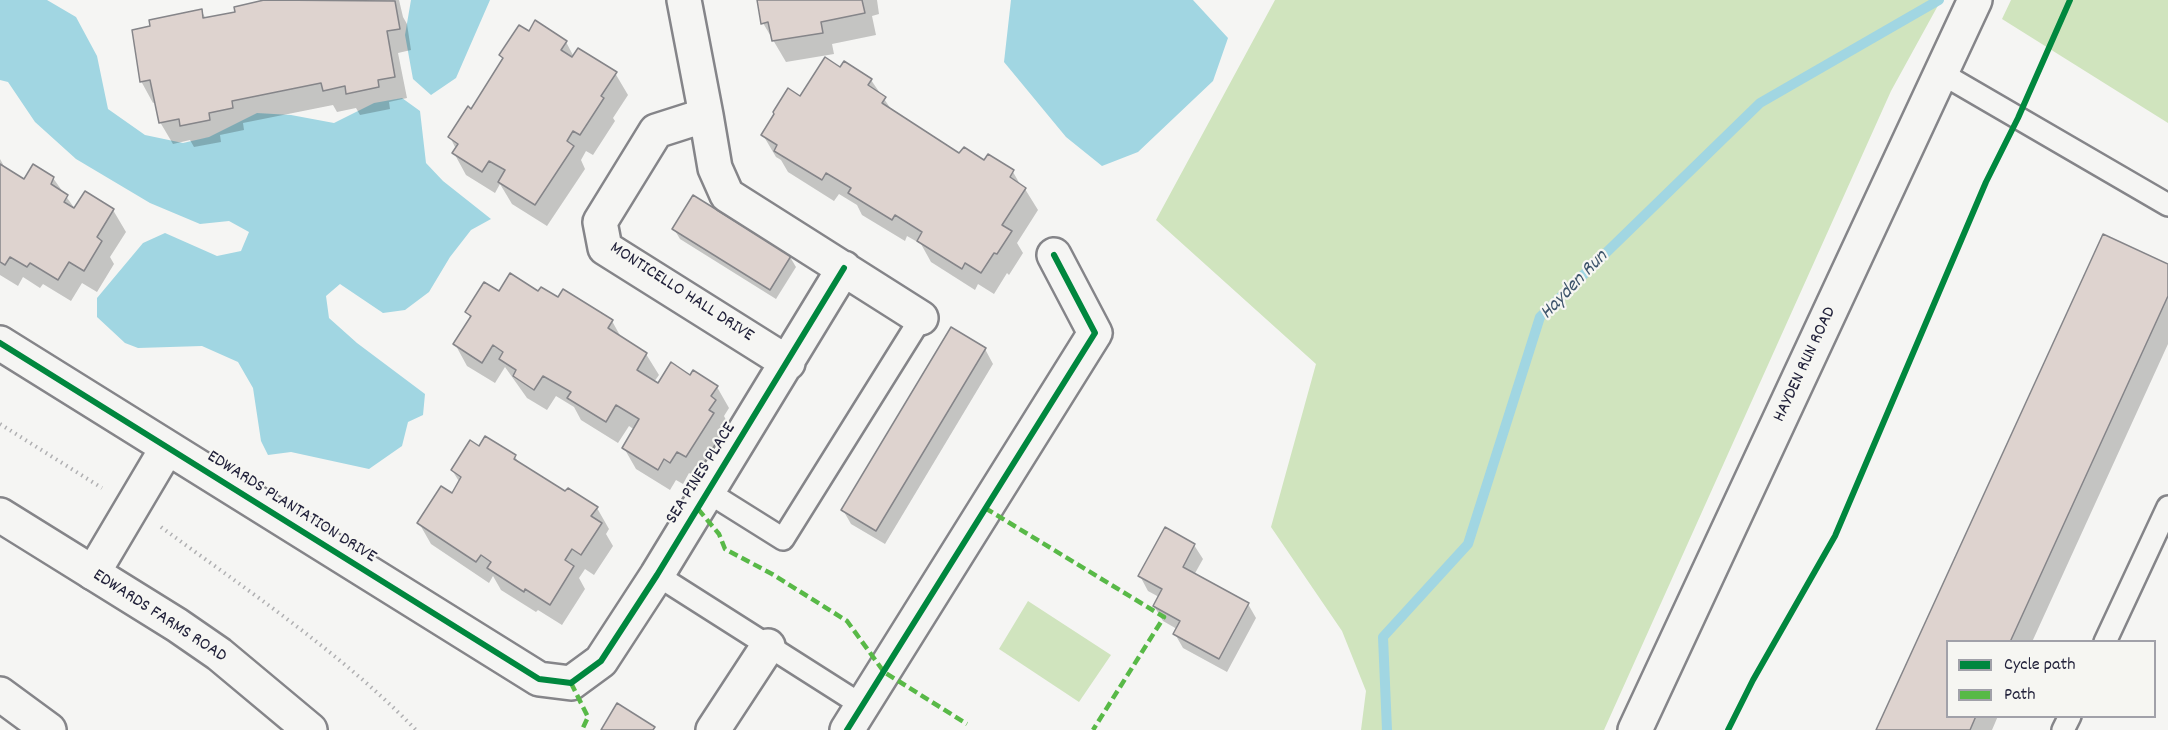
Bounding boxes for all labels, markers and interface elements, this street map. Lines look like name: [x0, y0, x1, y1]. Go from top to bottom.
street label: MONTICELLO HALL DRIVE: [605, 238, 757, 348]
water label: Hayden Run: [1536, 246, 1614, 326]
street label: HAYDEN RUN ROAD: [1770, 304, 1842, 426]
street label: SEA PINES PLACE: [662, 419, 742, 529]
street label: EDWARDS PLANTATION DRIVE: [202, 447, 380, 569]
street label: EDWARDS FARMS ROAD: [88, 566, 230, 668]
legend: [1946, 640, 2156, 718]
text: Cycle path: [2004, 653, 2075, 678]
text: Path: [2004, 683, 2036, 708]

